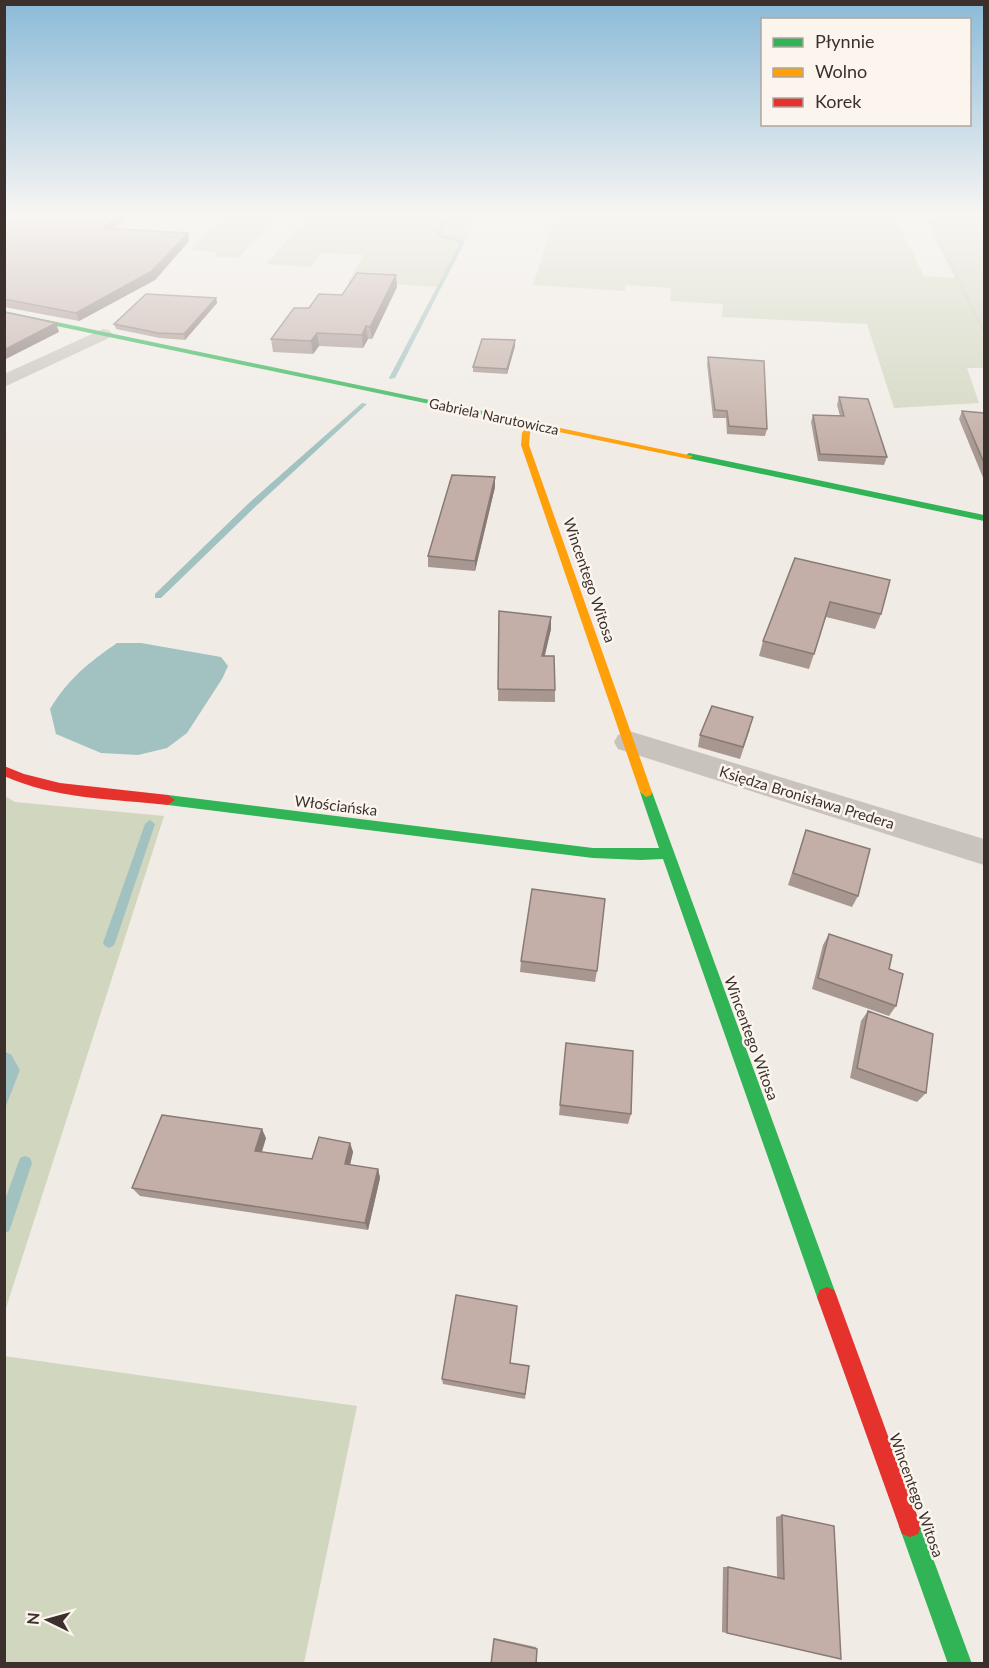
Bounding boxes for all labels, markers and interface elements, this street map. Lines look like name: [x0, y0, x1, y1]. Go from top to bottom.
legend: [761, 18, 971, 126]
text: Płynnie: [815, 30, 875, 52]
text: Wolno: [815, 60, 867, 82]
text: Korek: [815, 90, 862, 112]
street label: Gabriela Narutowicza: [428, 394, 560, 438]
street label: Wincentego Witosa: [560, 515, 620, 645]
street label: Księdza Bronisława Predera: [717, 762, 897, 832]
street label: Włościańska: [294, 791, 378, 819]
street label: Wincentego Witosa: [721, 974, 783, 1102]
street label: Wincentego Witosa: [886, 1431, 948, 1559]
north arrow: [18, 1590, 78, 1650]
text: N: [23, 1612, 43, 1626]

